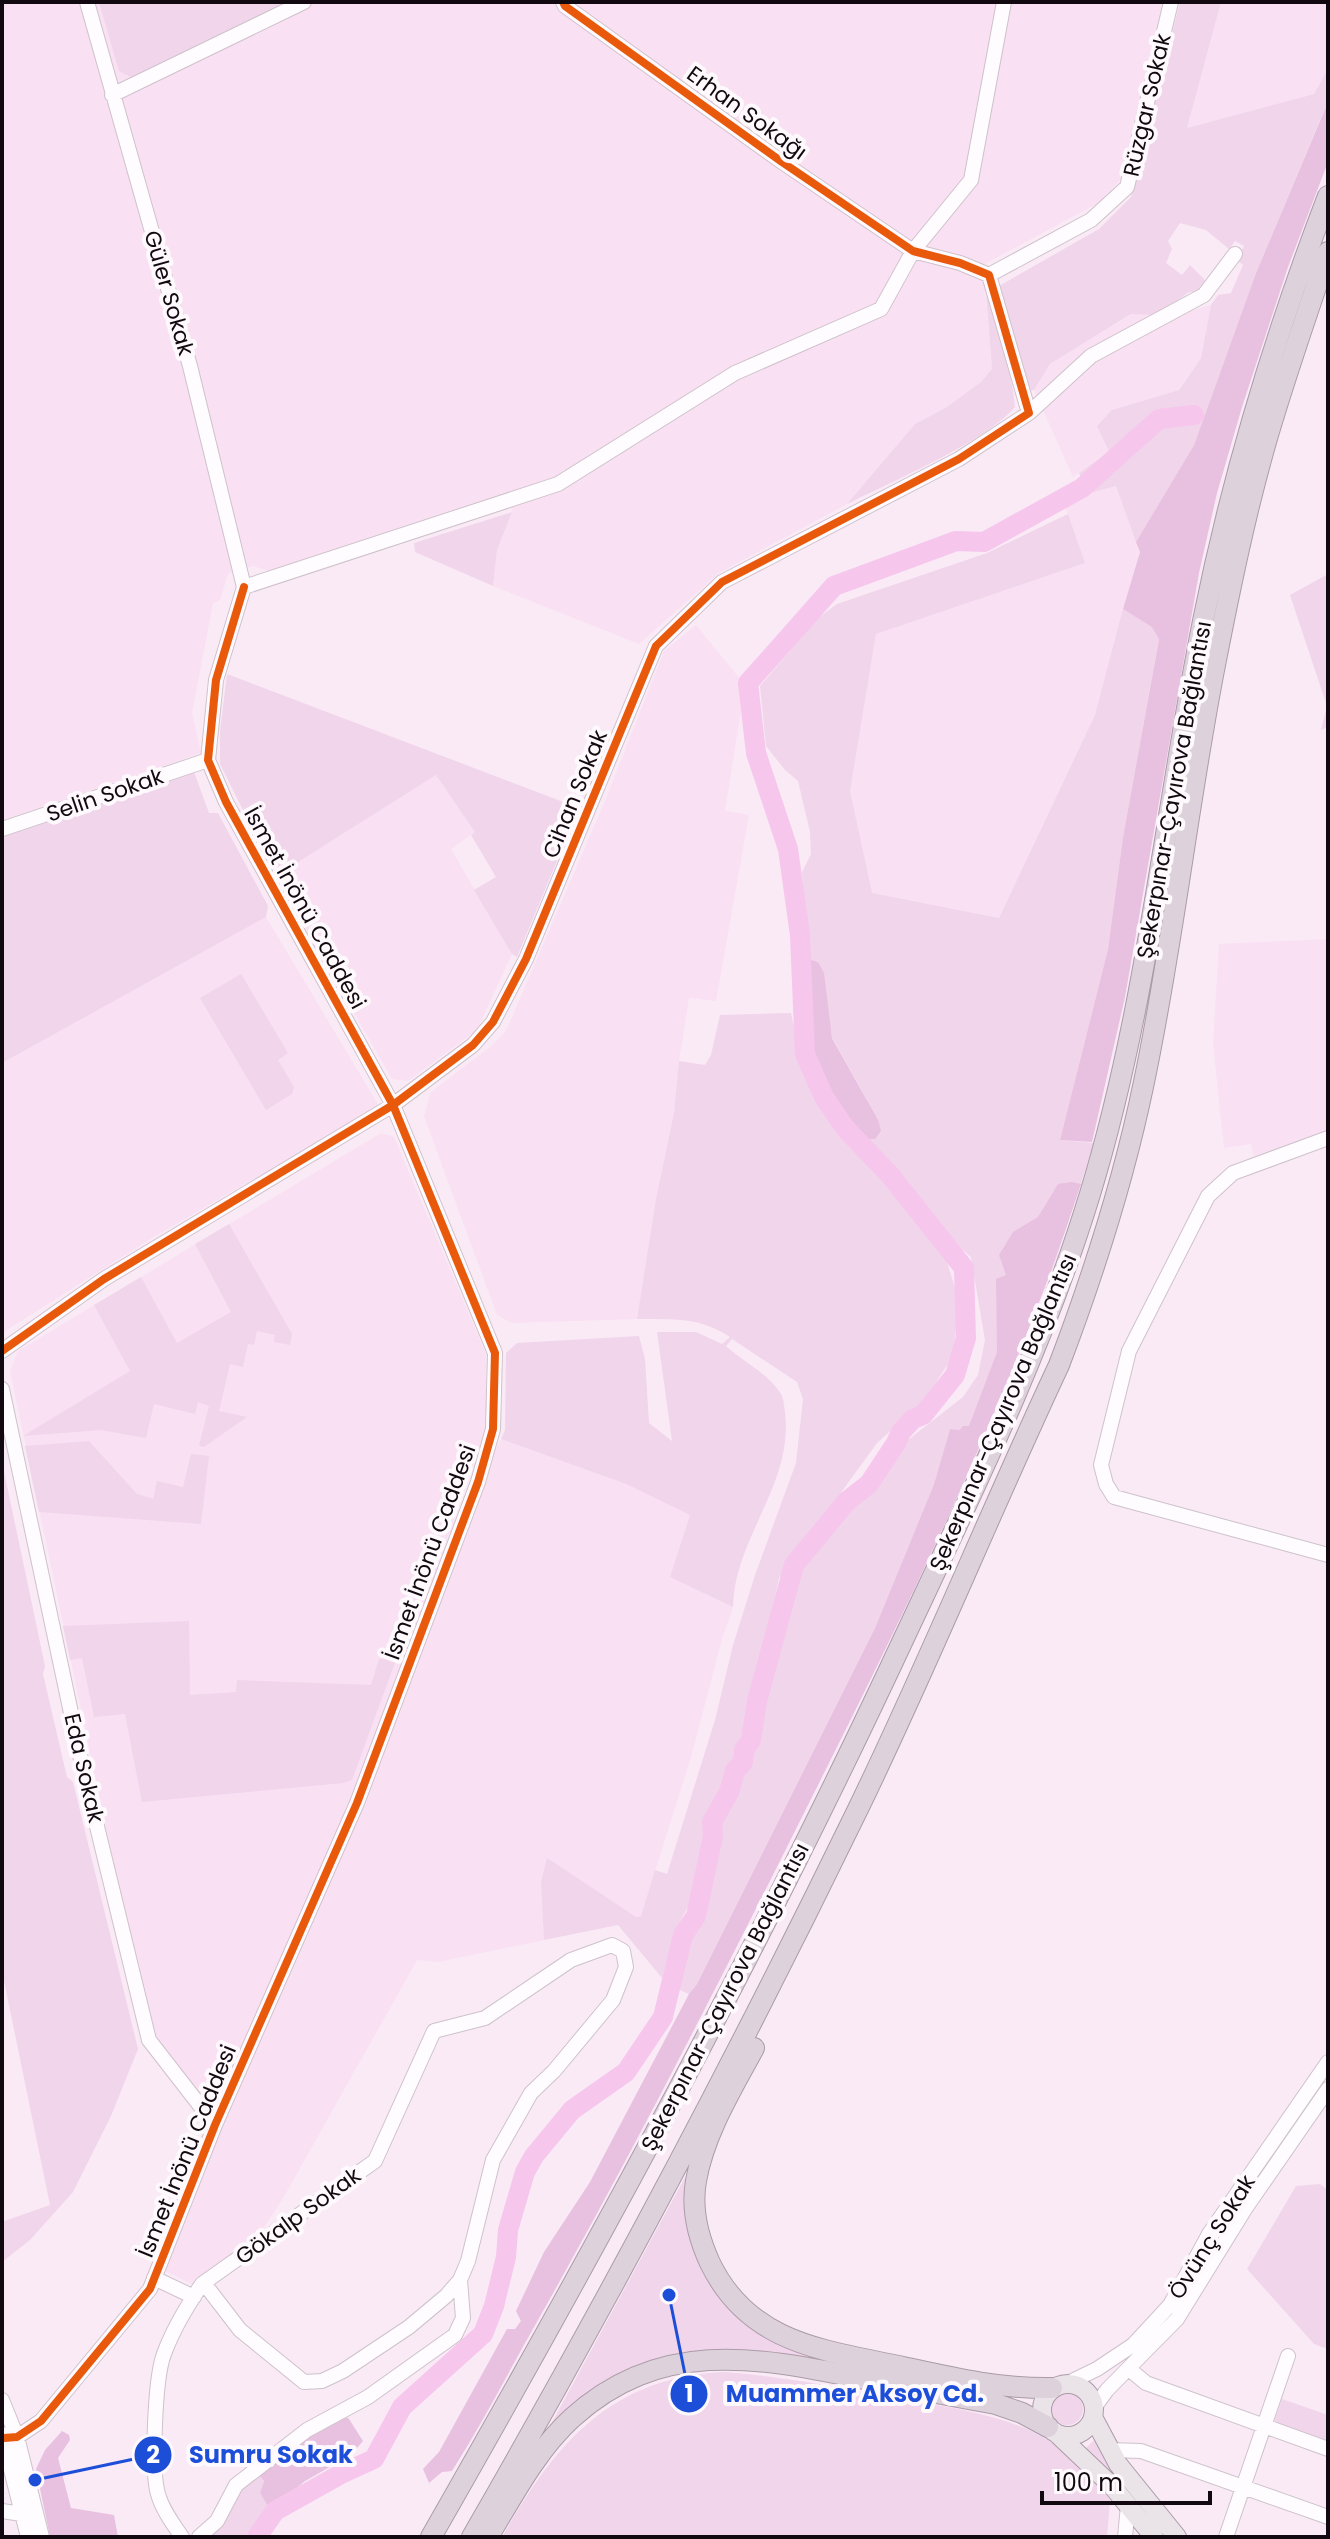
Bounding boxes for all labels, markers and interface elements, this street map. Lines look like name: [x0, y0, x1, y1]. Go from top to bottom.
street label: Rüzgar Sokak: [1115, 30, 1179, 180]
street label: Erhan Sokağı: [680, 59, 814, 167]
street label: Güler Sokak: [136, 227, 202, 360]
street label: Şekerpınar-Çayırova Bağlantısı: [1129, 619, 1219, 961]
street label: Cihan Sokak: [535, 725, 615, 863]
street label: Selin Sokak: [42, 760, 168, 829]
street label: İsmet İnönü Caddesi: [236, 801, 374, 1015]
street label: Şekerpınar-Çayırova Bağlantısı: [922, 1248, 1084, 1576]
street label: İsmet İnönü Caddesi: [377, 1440, 483, 1664]
street label: Eda Sokak: [56, 1710, 112, 1826]
street label: Şekerpınar-Çayırova Bağlantısı: [634, 1837, 816, 2157]
street label: İsmet İnönü Caddesi: [130, 2040, 244, 2262]
street label: Gökalp Sokak: [229, 2160, 368, 2272]
street label: Övünç Sokak: [1161, 2168, 1263, 2305]
callout: Muammer Aksoy Cd.: [669, 2370, 1000, 2418]
text: 1: [684, 2377, 694, 2410]
text: Muammer Aksoy Cd.: [726, 2377, 984, 2410]
callout: Sumru Sokak: [133, 2431, 369, 2479]
text: 2: [146, 2438, 160, 2471]
text: Sumru Sokak: [189, 2438, 353, 2471]
scale bar: [1042, 2455, 1210, 2505]
text: 100 m: [1054, 2466, 1123, 2499]

